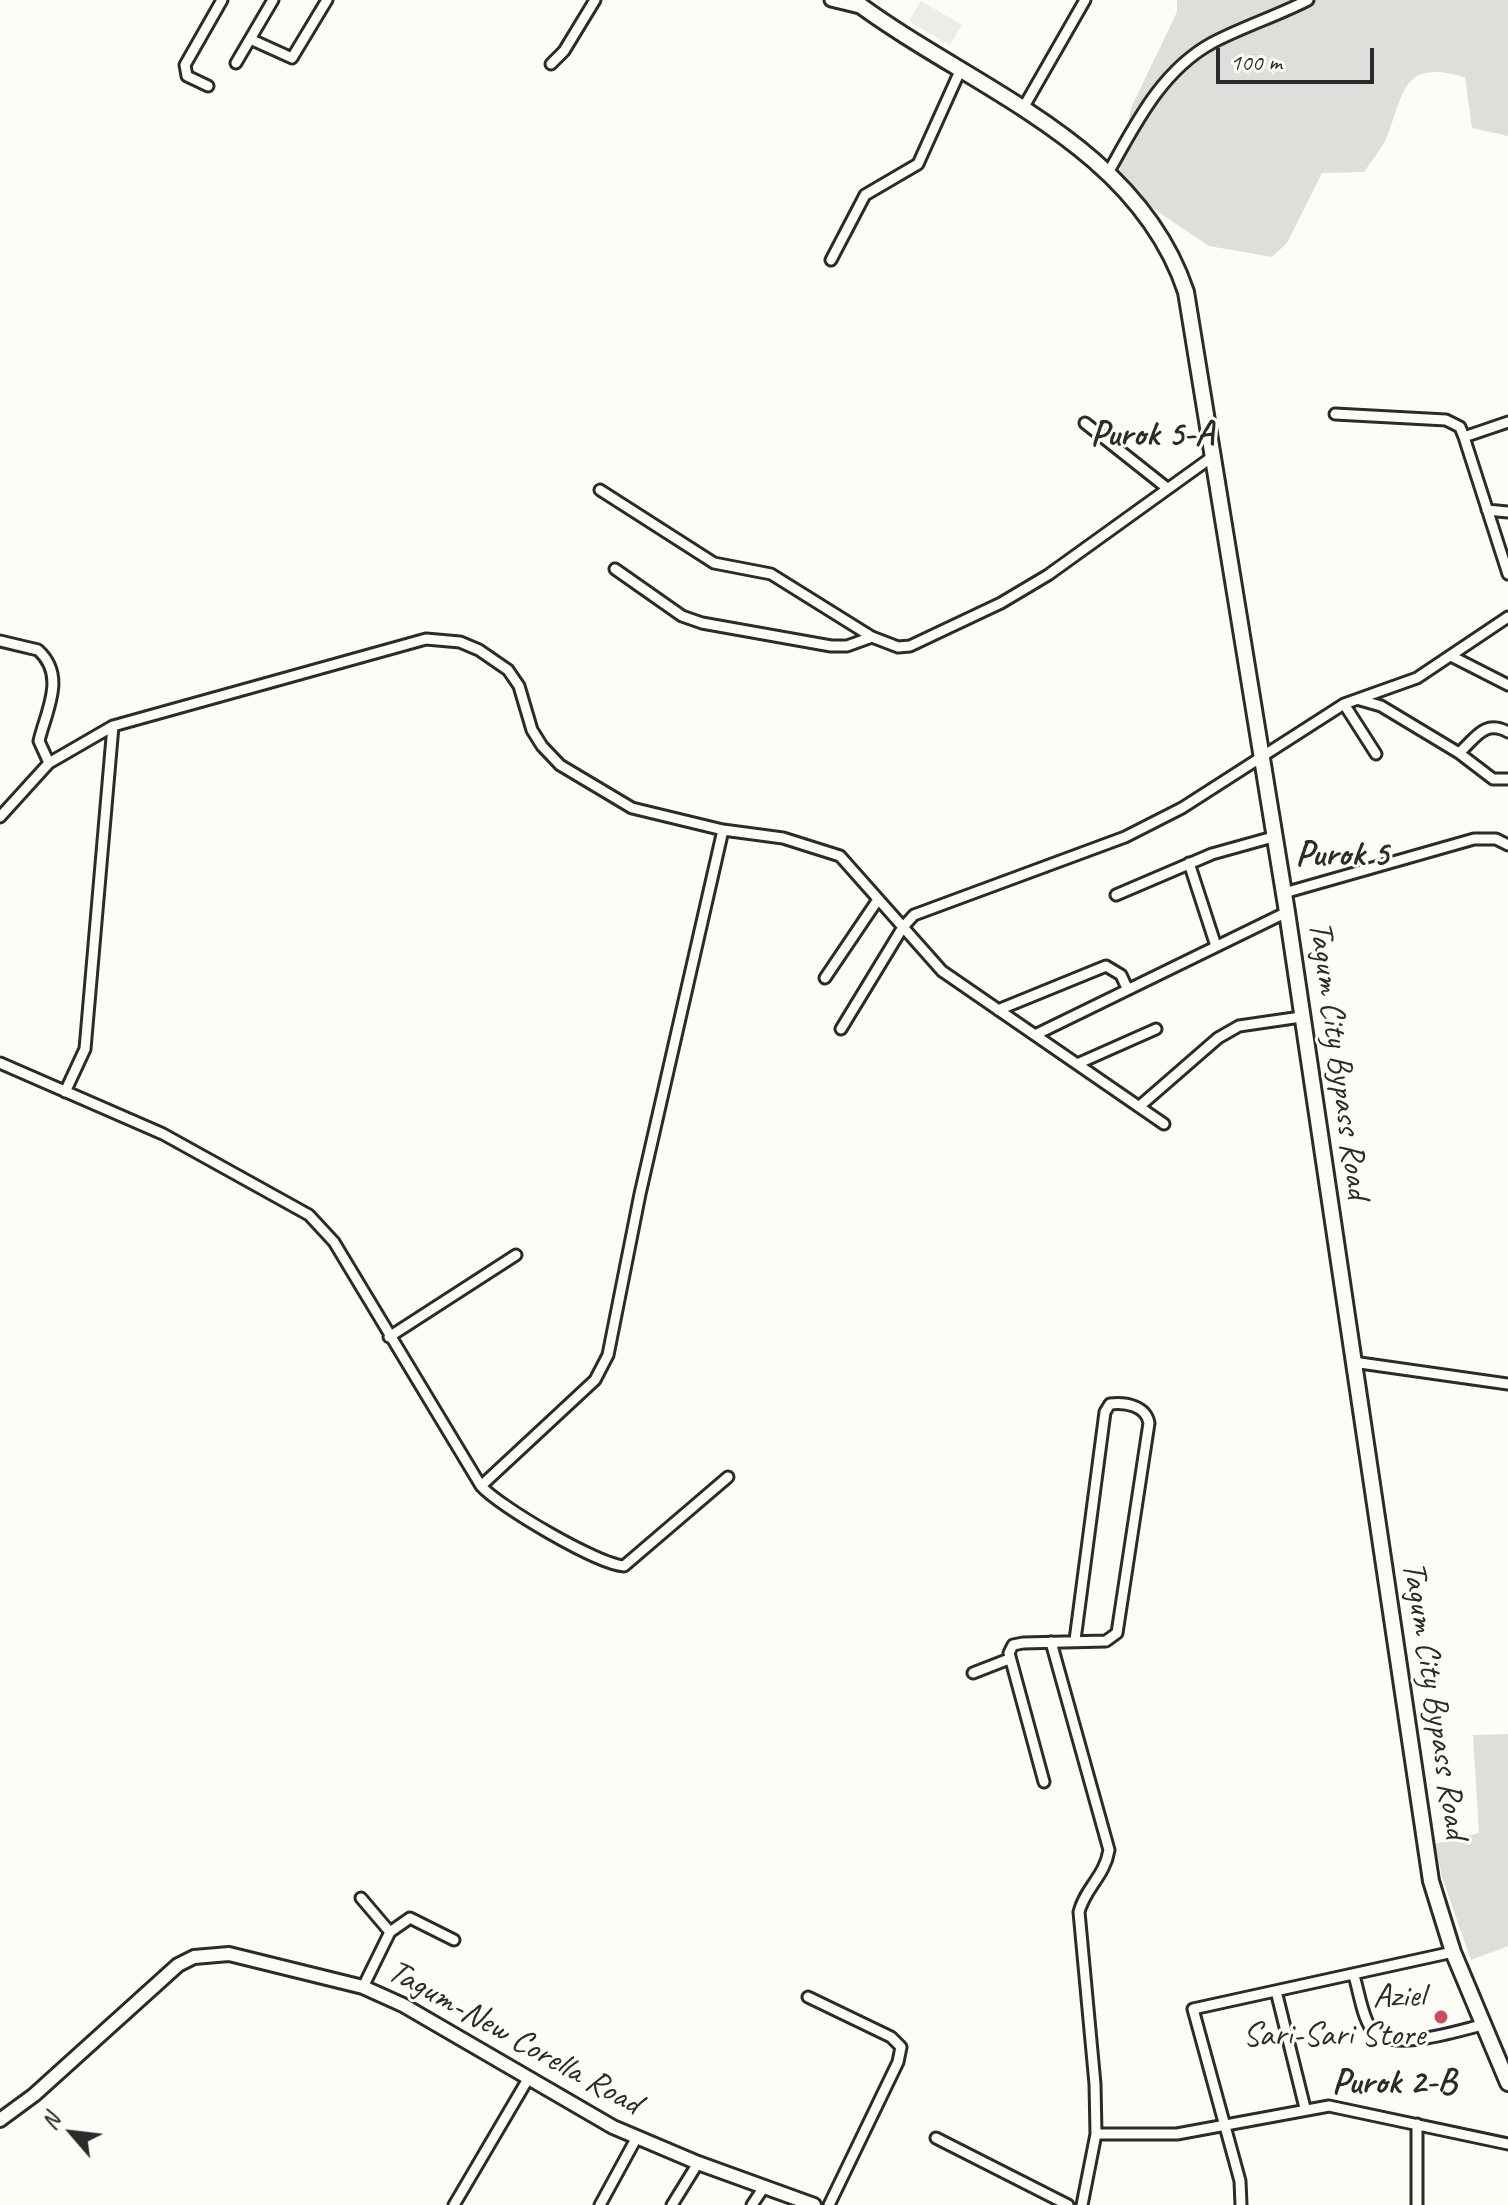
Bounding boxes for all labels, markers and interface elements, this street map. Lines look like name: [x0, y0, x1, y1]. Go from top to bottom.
scale bar: [1220, 32, 1378, 82]
text: 100 m: [1230, 47, 1282, 77]
district label: Purok 5-A: [1090, 414, 1214, 458]
district label: Purok 5: [1296, 834, 1388, 878]
street label: Tagum City Bypass Road: [1298, 919, 1378, 1201]
street label: Tagum City Bypass Road: [1392, 1559, 1476, 1841]
street label: Tagum-New Corella Road: [380, 1951, 648, 2125]
place label: Aziel Sari-Sari Store: [1243, 1977, 1425, 2056]
marker: Aziel Sari-Sari Store: [1432, 2008, 1450, 2026]
district label: Purok 2-B: [1332, 2062, 1456, 2106]
north arrow: [32, 2093, 112, 2173]
text: N: [35, 2109, 66, 2134]

